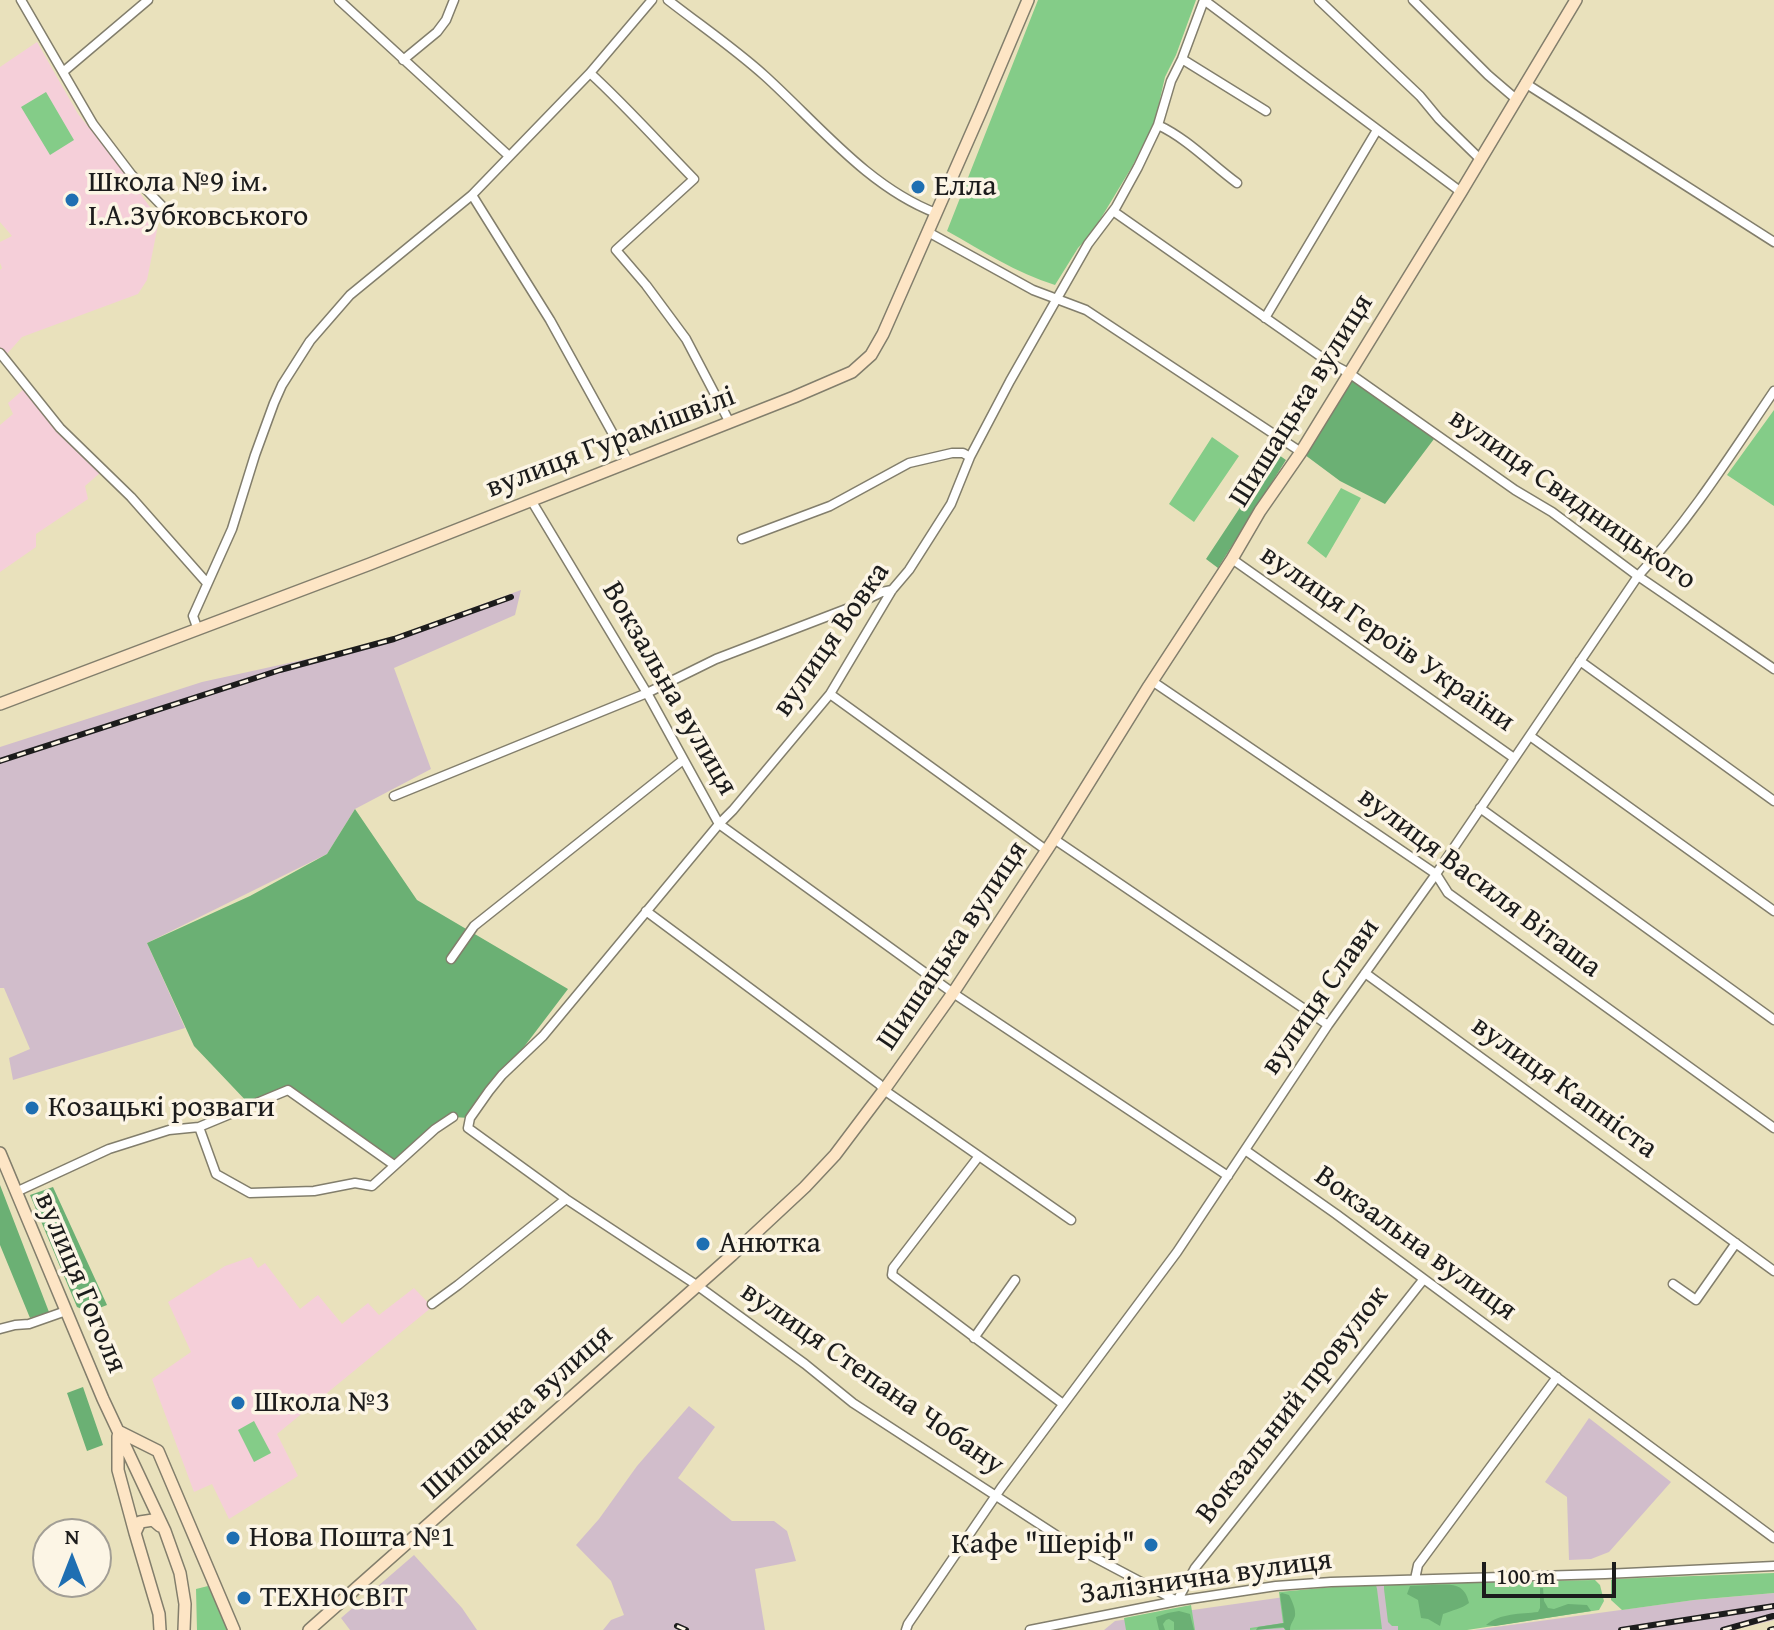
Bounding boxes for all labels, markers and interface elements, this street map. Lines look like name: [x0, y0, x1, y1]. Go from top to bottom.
place label: Школа №9 ім. І.А.Зубковського: [88, 165, 308, 236]
place label: Елла: [934, 169, 996, 205]
marker: Елла: [909, 178, 927, 196]
marker: Школа №9 ім. І.А.Зубковського: [63, 191, 81, 209]
street label: Шишацька вулиця: [1222, 288, 1382, 514]
street label: вулиця Гурамішвілі: [481, 379, 741, 507]
street label: вулиця Свидницького: [1441, 401, 1703, 599]
street label: вулиця Героїв України: [1253, 538, 1521, 740]
street label: вулиця Вовка: [766, 556, 898, 724]
street label: Вокзальна вулиця: [593, 576, 745, 802]
street label: вулиця Василя Віташа: [1350, 780, 1608, 986]
street label: Шишацька вулиця: [870, 835, 1036, 1057]
street label: вулиця Слави: [1254, 912, 1388, 1082]
street label: вулиця Капніста: [1464, 1009, 1664, 1167]
place label: Козацькі розваги: [48, 1090, 275, 1126]
marker: Козацькі розваги: [23, 1099, 41, 1117]
street label: Вокзальна вулиця: [1307, 1159, 1523, 1329]
street label: вулиця Гоголя: [26, 1187, 134, 1379]
place label: Анютка: [719, 1226, 821, 1262]
marker: Анютка: [694, 1235, 712, 1253]
street label: вулиця Степана Чобану: [733, 1274, 1011, 1484]
street label: Вокзальний провулок: [1189, 1279, 1397, 1531]
street label: Шишацька вулиця: [415, 1318, 621, 1508]
place label: Школа №3: [254, 1385, 390, 1421]
marker: Школа №3: [229, 1394, 247, 1412]
north arrow: [32, 1518, 112, 1598]
text: N: [65, 1520, 79, 1552]
place label: Нова Пошта №1: [249, 1520, 455, 1556]
place label: Кафе "Шеріф": [951, 1527, 1135, 1563]
marker: Нова Пошта №1: [224, 1529, 242, 1547]
marker: Кафе "Шеріф": [1142, 1536, 1160, 1554]
street label: Залізнична вулиця: [1078, 1543, 1334, 1613]
scale bar: [1486, 1546, 1620, 1596]
text: 100 m: [1496, 1558, 1556, 1593]
place label: ТЕХНОСВІТ: [260, 1580, 408, 1616]
marker: ТЕХНОСВІТ: [235, 1589, 253, 1607]

